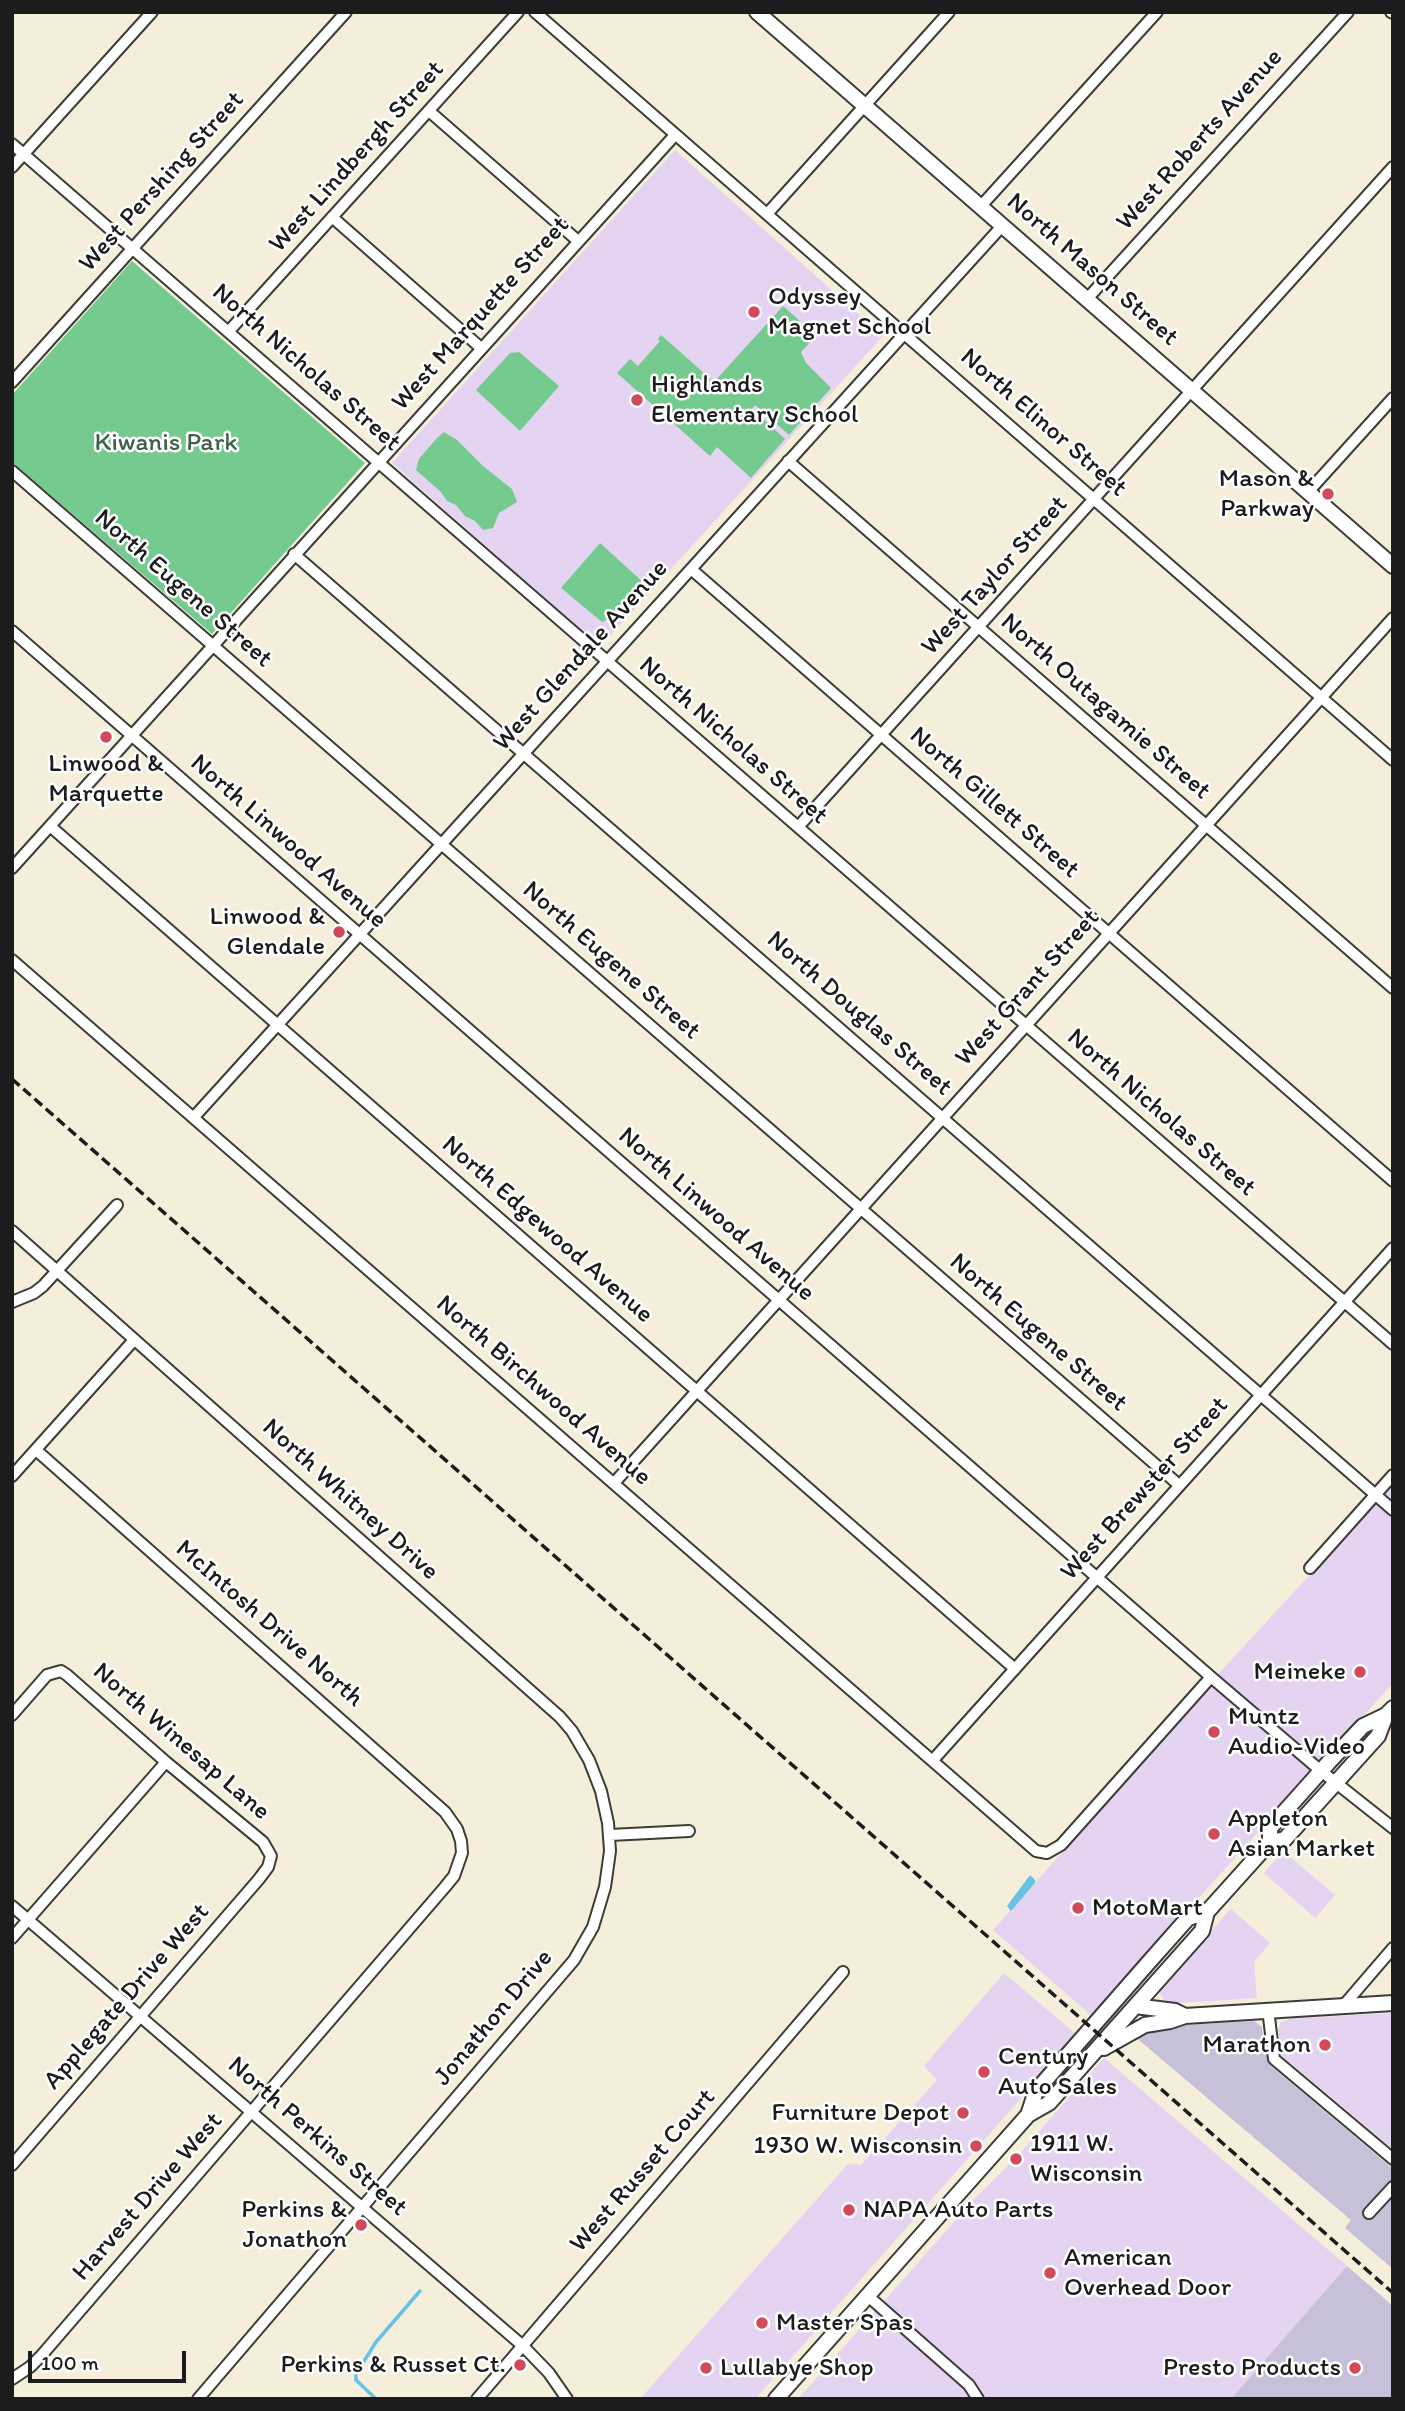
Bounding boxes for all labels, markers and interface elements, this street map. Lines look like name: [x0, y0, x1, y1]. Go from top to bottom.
street label: West Roberts Avenue: [1110, 43, 1290, 237]
street label: West Lindbergh Street: [263, 55, 451, 259]
street label: West Pershing Street: [73, 85, 251, 279]
street label: North Mason Street: [1000, 187, 1184, 353]
street label: West Marquette Street: [386, 210, 576, 418]
street label: North Nicholas Street: [205, 277, 407, 459]
place label: Odyssey Magnet School: [768, 281, 931, 342]
marker: Odyssey Magnet School: [746, 304, 762, 320]
street label: North Elinor Street: [953, 342, 1133, 504]
place label: Highlands Elementary School: [651, 369, 858, 430]
marker: Highlands Elementary School: [629, 392, 645, 408]
park label: Kiwanis Park: [95, 427, 237, 459]
place label: Mason & Parkway: [1219, 463, 1314, 524]
marker: Mason & Parkway: [1320, 486, 1336, 502]
street label: West Taylor Street: [915, 490, 1075, 662]
street label: North Eugene Street: [88, 503, 278, 675]
street label: West Glendale Avenue: [487, 554, 675, 758]
street label: North Outagamie Street: [993, 607, 1217, 807]
street label: North Nicholas Street: [632, 650, 834, 832]
street label: North Gillett Street: [903, 721, 1085, 885]
marker: Linwood & Marquette: [98, 729, 114, 745]
place label: Linwood & Marquette: [48, 748, 164, 810]
street label: North Linwood Avenue: [183, 748, 393, 936]
street label: North Eugene Street: [516, 875, 706, 1047]
place label: Linwood & Glendale: [210, 901, 325, 962]
street label: West Grant Street: [949, 903, 1107, 1073]
marker: Linwood & Glendale: [331, 924, 347, 940]
street label: North Douglas Street: [760, 925, 958, 1103]
street label: North Nicholas Street: [1060, 1022, 1262, 1204]
street label: North Linwood Avenue: [611, 1121, 821, 1309]
street label: North Edgewood Avenue: [435, 1129, 659, 1331]
street label: North Eugene Street: [943, 1247, 1133, 1419]
street label: North Birchwood Avenue: [429, 1289, 657, 1493]
street label: West Brewster Street: [1054, 1391, 1236, 1587]
street label: North Whitney Drive: [255, 1412, 445, 1588]
street label: McIntosh Drive North: [169, 1534, 369, 1714]
street label: North Winesap Lane: [86, 1656, 276, 1828]
place label: Meineke: [1254, 1656, 1346, 1688]
marker: Meineke: [1352, 1664, 1368, 1680]
place label: Muntz Audio-Video: [1228, 1701, 1365, 1762]
marker: Muntz Audio-Video: [1206, 1724, 1222, 1740]
place label: Appleton Asian Market: [1228, 1803, 1375, 1864]
marker: Appleton Asian Market: [1206, 1826, 1222, 1842]
place label: MotoMart: [1092, 1892, 1203, 1924]
street label: Applegate Drive West: [38, 1897, 216, 2097]
marker: MotoMart: [1070, 1900, 1086, 1916]
street label: Jonathon Drive: [428, 1943, 560, 2093]
place label: Marathon: [1202, 2029, 1311, 2061]
marker: Marathon: [1317, 2037, 1333, 2053]
place label: Century Auto Sales: [998, 2041, 1117, 2102]
street label: North Perkins Street: [221, 2050, 413, 2224]
marker: Century Auto Sales: [976, 2064, 992, 2080]
street label: West Russet Court: [564, 2083, 722, 2259]
place label: Furniture Depot: [772, 2097, 949, 2129]
marker: Furniture Depot: [955, 2105, 971, 2121]
street label: Harvest Drive West: [66, 2106, 230, 2288]
place label: 1911 W. Wisconsin: [1030, 2128, 1142, 2190]
place label: 1930 W. Wisconsin: [754, 2130, 962, 2162]
marker: 1930 W. Wisconsin: [968, 2138, 984, 2154]
marker: 1911 W. Wisconsin: [1008, 2151, 1024, 2167]
place label: Perkins & Jonathon: [241, 2194, 347, 2256]
place label: NAPA Auto Parts: [863, 2194, 1053, 2226]
marker: NAPA Auto Parts: [841, 2202, 857, 2218]
marker: Perkins & Jonathon: [353, 2217, 369, 2233]
place label: American Overhead Door: [1064, 2242, 1231, 2304]
marker: American Overhead Door: [1042, 2265, 1058, 2281]
place label: Master Spas: [776, 2307, 913, 2339]
marker: Master Spas: [754, 2315, 770, 2331]
scale bar: [32, 2338, 189, 2382]
place label: Perkins & Russet Ct.: [280, 2349, 506, 2381]
text: 100 m: [41, 2350, 99, 2375]
place label: Lullabye Shop: [720, 2352, 874, 2384]
place label: Presto Products: [1163, 2352, 1341, 2384]
marker: Perkins & Russet Ct.: [512, 2357, 528, 2373]
marker: Lullabye Shop: [698, 2360, 714, 2376]
marker: Presto Products: [1347, 2360, 1363, 2376]

